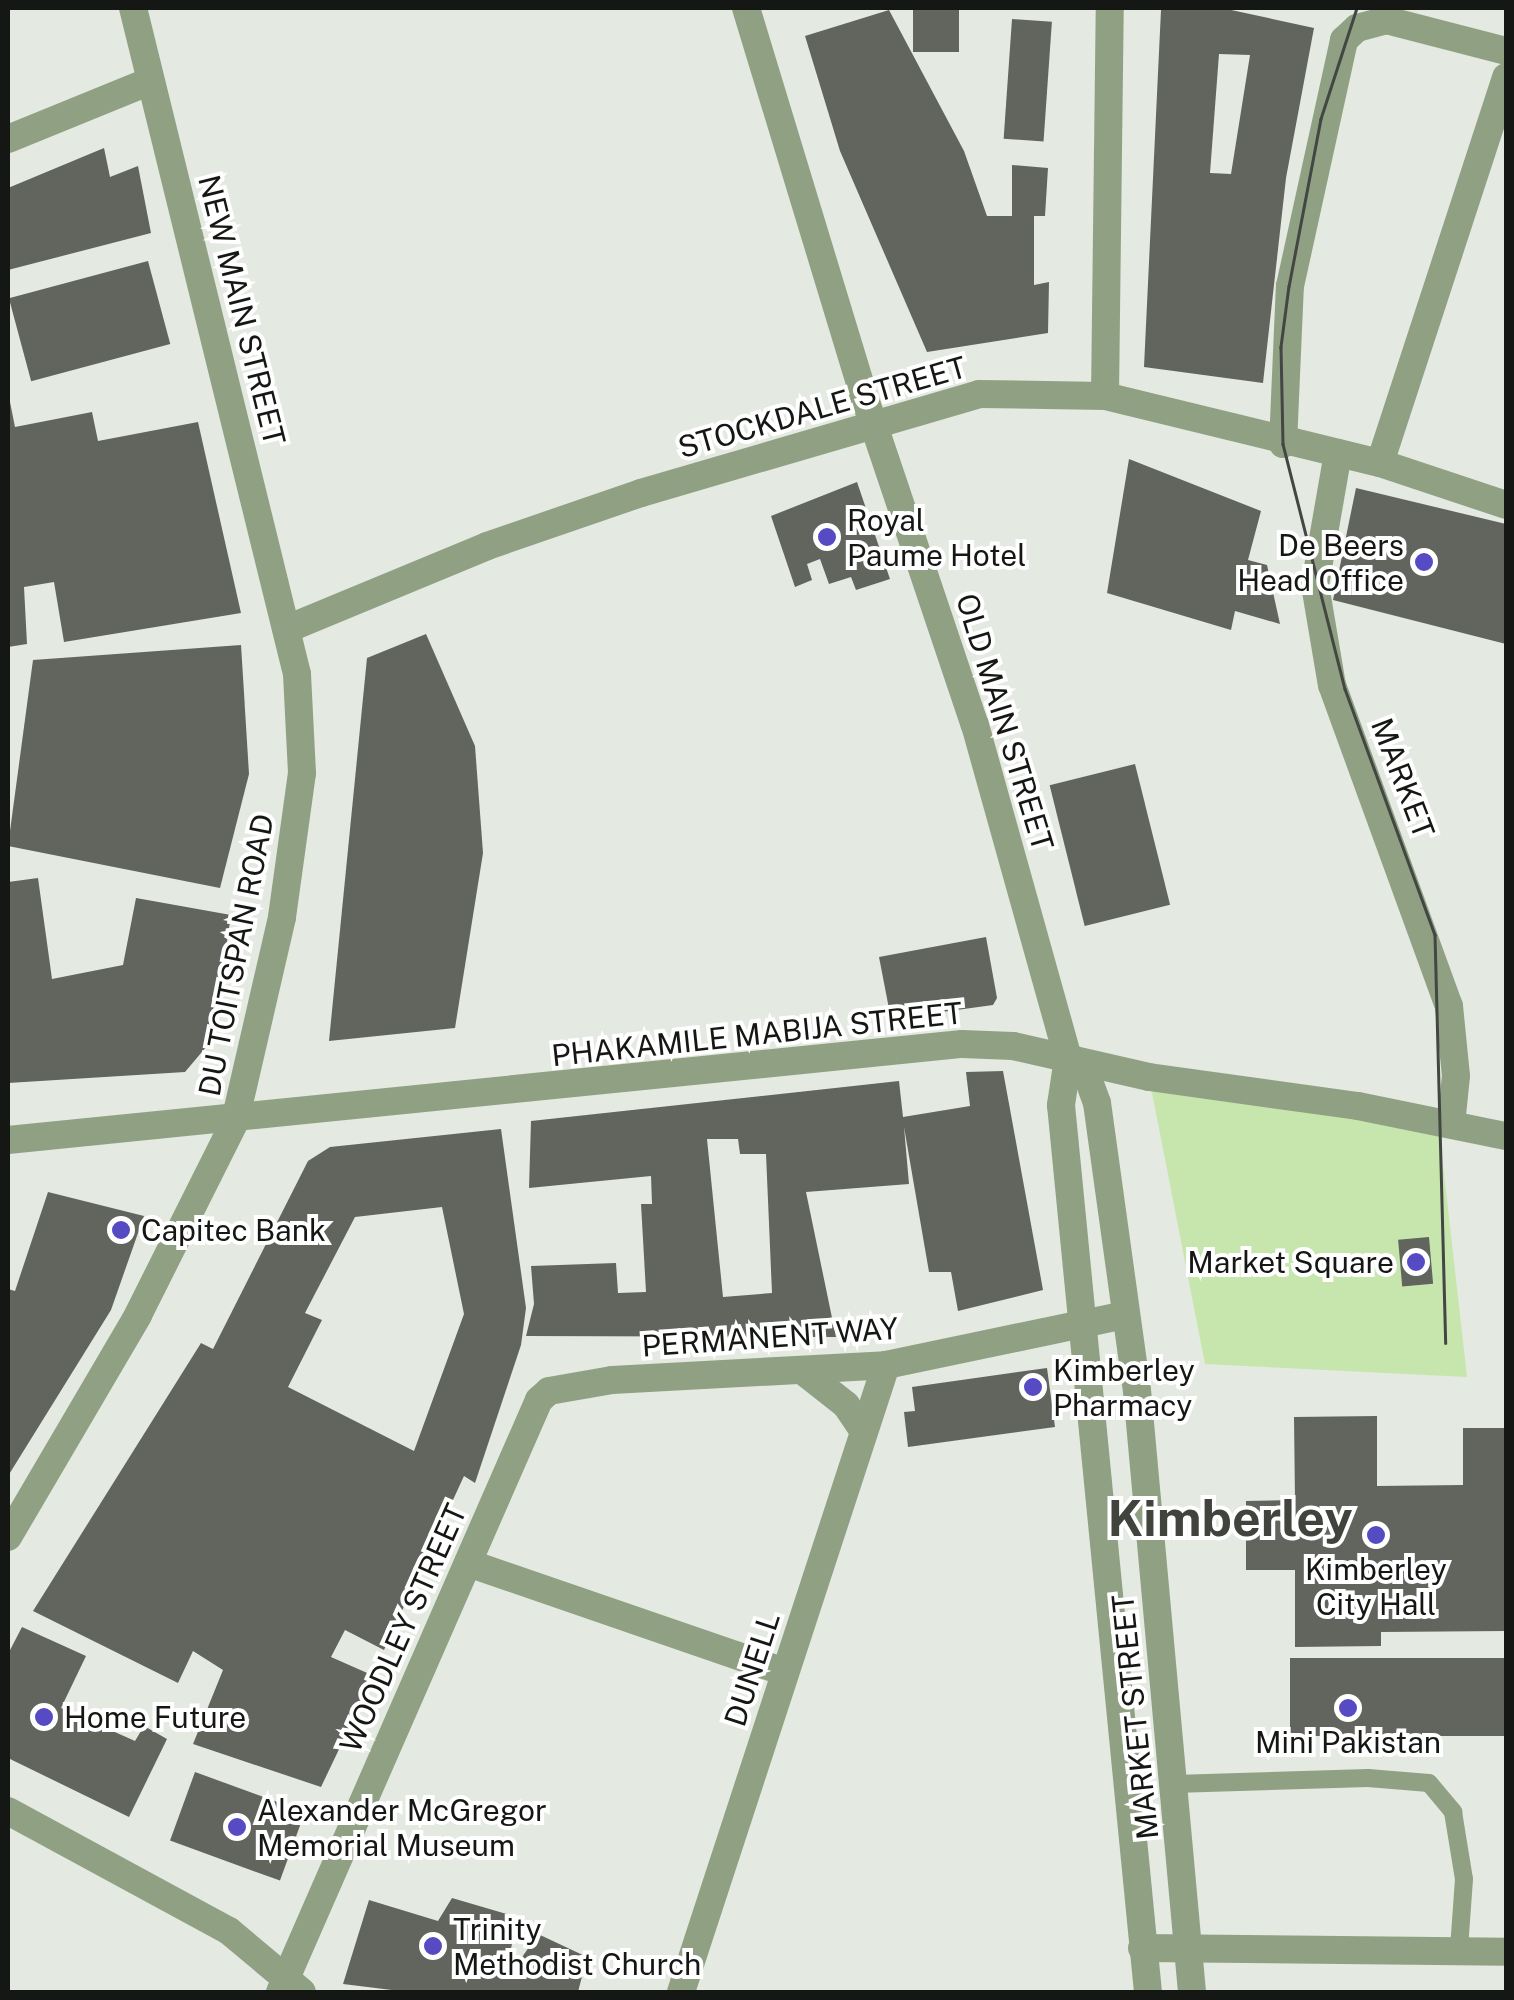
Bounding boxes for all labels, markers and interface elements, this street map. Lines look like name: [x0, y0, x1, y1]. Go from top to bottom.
street label: NEW MAIN STREET: [191, 171, 293, 449]
street label: STOCKDALE STREET: [674, 349, 970, 465]
place label: Royal Paume Hotel: [847, 502, 1027, 572]
marker: Royal Paume Hotel: [816, 526, 838, 548]
place label: De Beers Head Office: [1237, 527, 1404, 598]
marker: De Beers Head Office: [1413, 551, 1435, 573]
street label: OLD MAIN STREET: [949, 589, 1061, 855]
street label: MARKET: [1364, 713, 1442, 843]
street label: DU TOITSPAN ROAD: [191, 811, 281, 1099]
street label: PHAKAMILE MABIJA STREET: [550, 995, 964, 1073]
place label: Capitec Bank: [141, 1212, 326, 1248]
marker: Capitec Bank: [110, 1219, 132, 1241]
place label: Market Square: [1187, 1244, 1394, 1280]
marker: Market Square: [1403, 1249, 1429, 1275]
street label: PERMANENT WAY: [640, 1310, 900, 1364]
place label: Kimberley Pharmacy: [1053, 1352, 1195, 1422]
marker: Kimberley Pharmacy: [1022, 1376, 1044, 1398]
district label: Kimberley: [1107, 1488, 1353, 1548]
street label: WOODLEY STREET: [332, 1498, 474, 1758]
marker: Kimberley City Hall: [1365, 1524, 1387, 1546]
place label: Kimberley City Hall: [1305, 1551, 1447, 1622]
street label: MARKET STREET: [1104, 1593, 1166, 1841]
street label: DUNELL: [717, 1607, 787, 1731]
marker: Mini Pakistan: [1337, 1697, 1359, 1719]
place label: Home Future: [64, 1699, 247, 1735]
marker: Home Future: [33, 1706, 55, 1728]
place label: Mini Pakistan: [1255, 1724, 1441, 1760]
place label: Alexander McGregor Memorial Museum: [257, 1792, 547, 1862]
marker: Alexander McGregor Memorial Museum: [226, 1816, 248, 1838]
place label: Trinity Methodist Church: [453, 1911, 701, 1982]
marker: Trinity Methodist Church: [422, 1935, 444, 1957]

